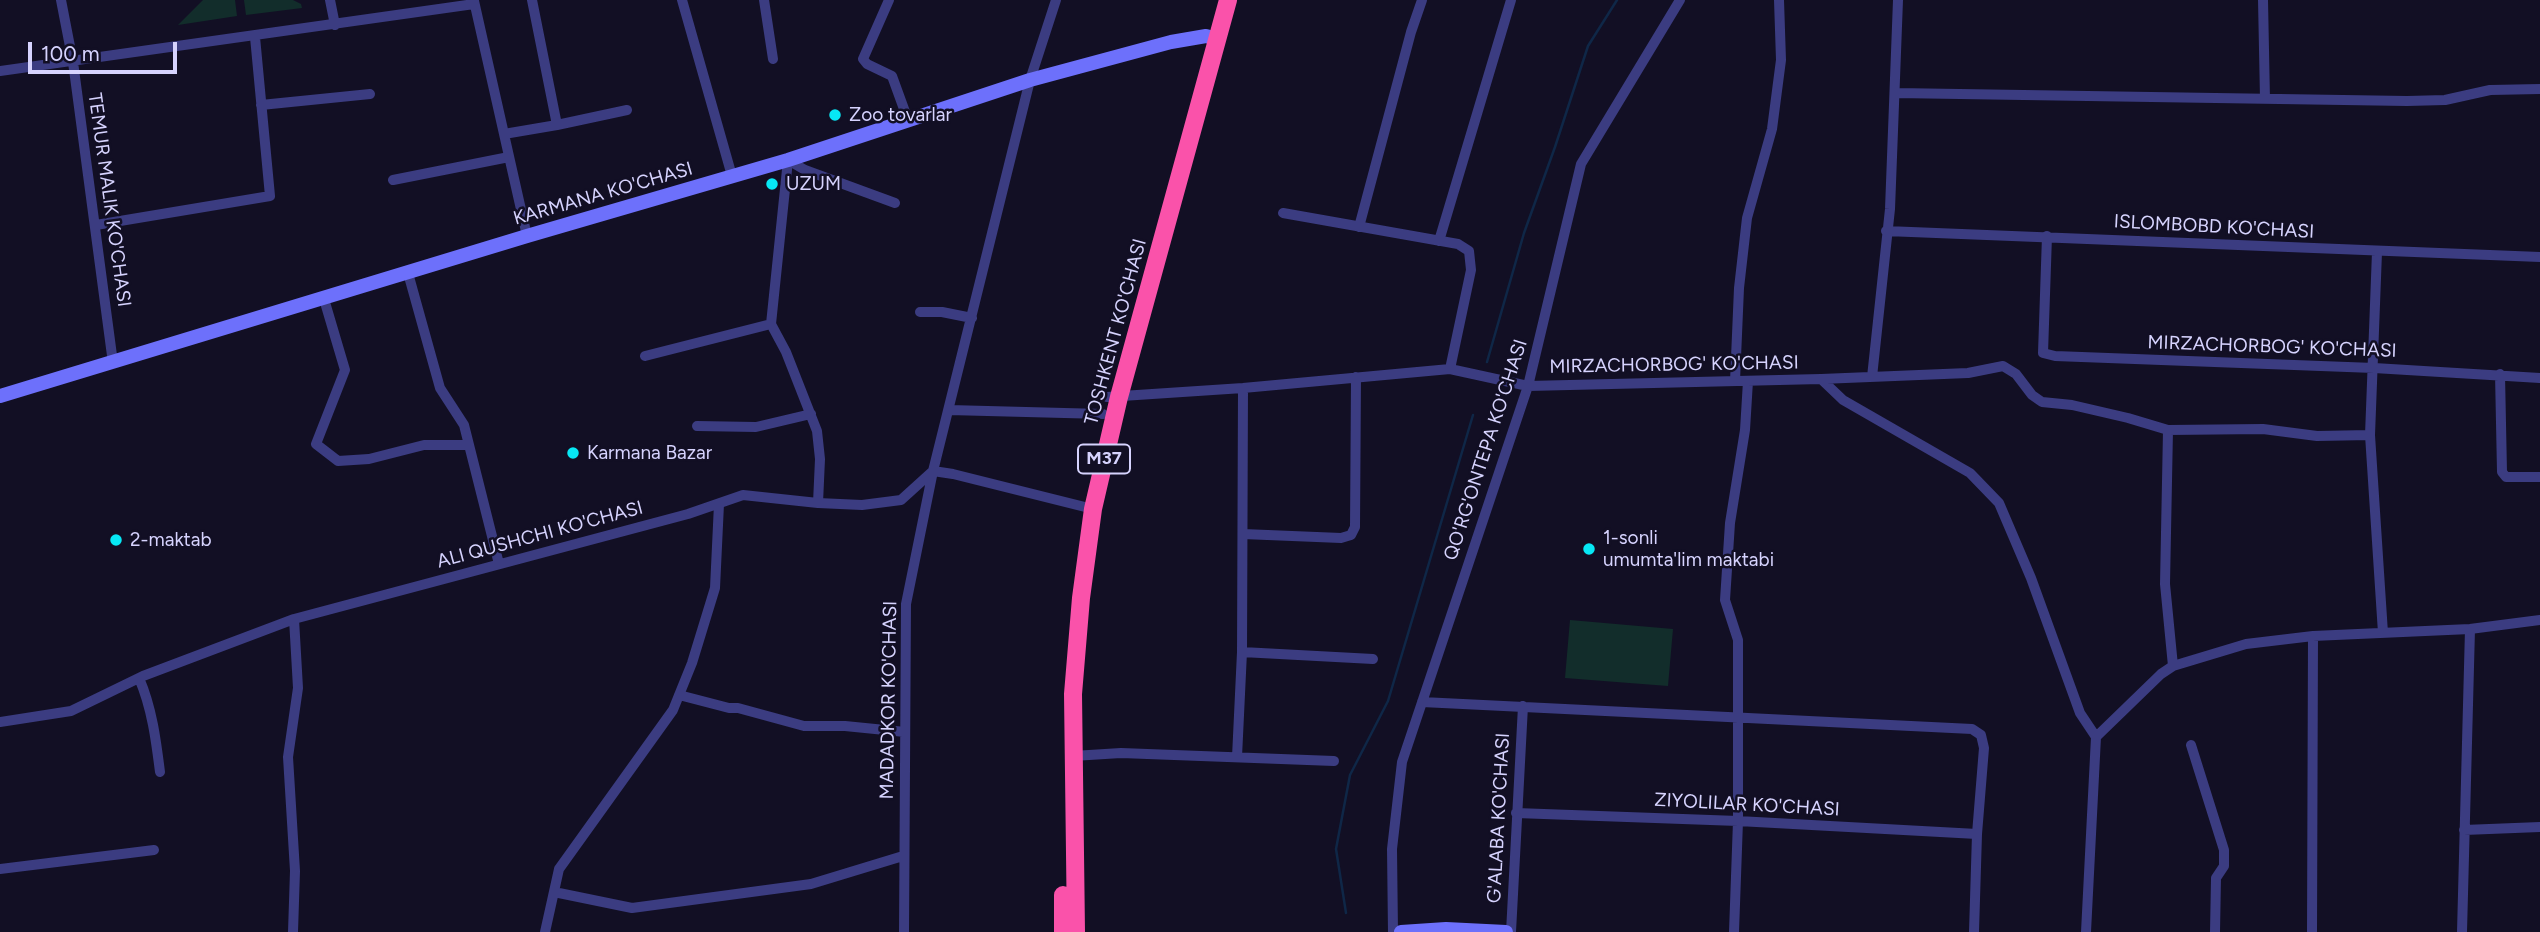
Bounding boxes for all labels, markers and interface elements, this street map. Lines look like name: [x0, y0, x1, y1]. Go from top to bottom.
scale bar: [32, 28, 180, 72]
text: 100 m: [41, 41, 100, 66]
street label: TEMUR MALIK KO'CHASI: [83, 92, 135, 308]
place label: Zoo tovarlar: [849, 104, 952, 126]
marker: Zoo tovarlar: [827, 107, 843, 123]
street label: KARMANA KO'CHASI: [511, 158, 695, 230]
place label: UZUM: [786, 173, 841, 195]
marker: UZUM: [764, 176, 780, 192]
street label: ISLOMBOBD KO'CHASI: [2113, 210, 2315, 244]
street label: TOSHKENT KO'CHASI: [1080, 236, 1152, 428]
street label: MIRZACHORBOG' KO'CHASI: [2147, 331, 2397, 363]
street label: QO'RG'ONTEPA KO'CHASI: [1439, 337, 1533, 563]
street label: MIRZACHORBOG' KO'CHASI: [1549, 351, 1799, 379]
place label: Karmana Bazar: [587, 442, 712, 464]
road number: M37: [1078, 444, 1130, 474]
marker: Karmana Bazar: [565, 445, 581, 461]
street label: ALI QUSHCHI KO'CHASI: [434, 497, 646, 573]
place label: 1-sonli umumta'lim maktabi: [1603, 527, 1774, 571]
place label: 2-maktab: [130, 529, 212, 551]
marker: 2-maktab: [108, 532, 124, 548]
marker: 1-sonli umumta'lim maktabi: [1581, 541, 1597, 557]
street label: MADADKOR KO'CHASI: [876, 600, 902, 800]
street label: G'ALABA KO'CHASI: [1483, 732, 1515, 904]
street label: ZIYOLILAR KO'CHASI: [1654, 789, 1840, 821]

